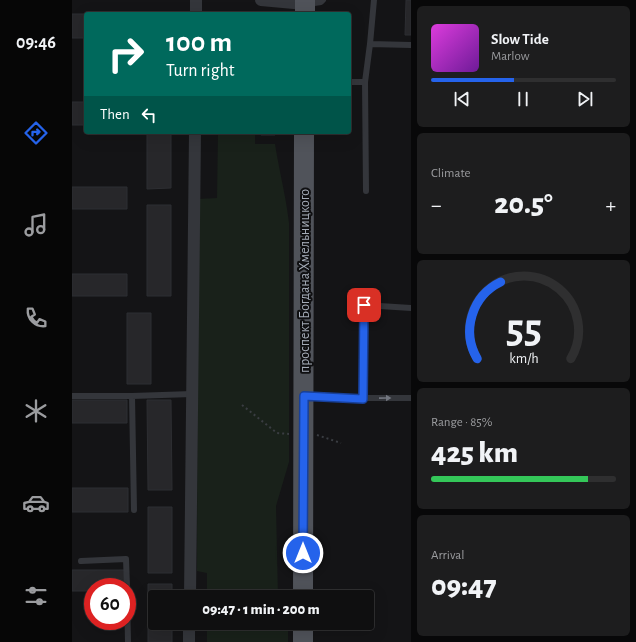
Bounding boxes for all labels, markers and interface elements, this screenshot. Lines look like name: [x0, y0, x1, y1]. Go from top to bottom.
icon: right: [100, 28, 152, 80]
text: 100 m: [166, 29, 232, 57]
text: Slow Tide: [491, 32, 549, 47]
text: 09:46: [16, 34, 56, 52]
text: Marlow: [491, 50, 529, 63]
text: Turn right: [166, 62, 235, 80]
icon: previous: [451, 88, 473, 110]
icon: pause: [512, 88, 534, 110]
icon: next: [574, 88, 596, 110]
icon: left: [138, 104, 160, 126]
text: Then: [100, 107, 130, 122]
icon: directions: [22, 119, 50, 147]
text: Climate: [431, 167, 470, 180]
street label: проспект Богдана Хмельницкого: [298, 189, 312, 373]
text: 20.5°: [494, 189, 553, 219]
text: −: [431, 194, 442, 216]
text: +: [605, 194, 616, 216]
icon: music: [22, 211, 50, 239]
pin: [347, 288, 381, 322]
icon: arrive: [353, 294, 375, 316]
icon: phone: [22, 304, 50, 332]
text: 55: [506, 309, 541, 350]
text: km/h: [509, 352, 538, 366]
one-way arrow: [379, 395, 392, 401]
icon: climate: [22, 397, 50, 425]
text: Range · 85%: [431, 416, 492, 429]
text: 425 km: [431, 438, 518, 468]
icon: car: [22, 489, 50, 517]
position arrow: [282, 532, 324, 574]
text: Arrival: [431, 549, 464, 562]
text: 09:47: [431, 571, 497, 601]
speed limit sign: 60: [84, 578, 136, 630]
icon: filters: [22, 582, 50, 610]
text: 09:47 · 1 min · 200 m: [202, 602, 320, 617]

